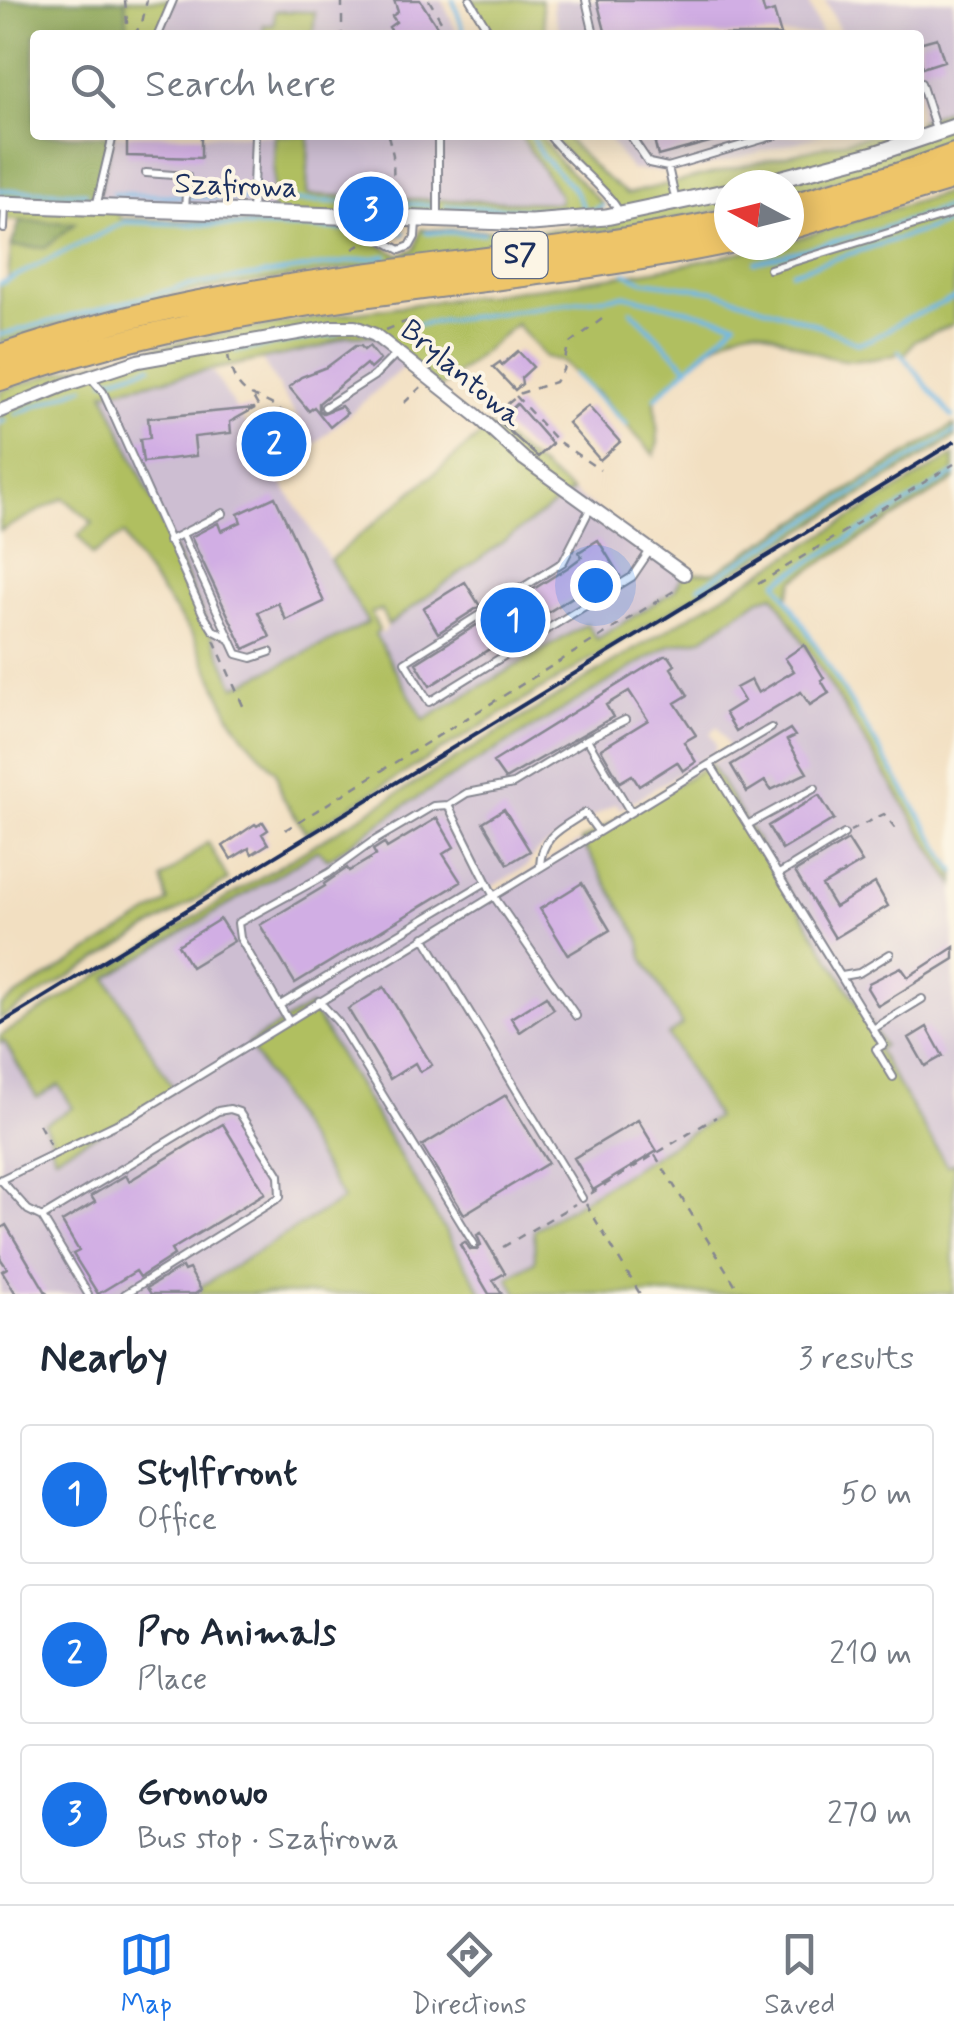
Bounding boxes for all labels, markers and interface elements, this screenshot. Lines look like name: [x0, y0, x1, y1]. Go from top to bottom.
search box: [30, 30, 924, 140]
icon: search: [65, 58, 120, 113]
text: Search here: [145, 61, 336, 110]
street label: Szafirowa: [174, 164, 298, 208]
north arrow: [714, 170, 804, 260]
pin: 3: [338, 172, 404, 246]
road number: S7: [492, 232, 548, 278]
street label: Brylantowa: [392, 311, 531, 437]
pin: 2: [242, 406, 306, 482]
your location: [570, 560, 621, 611]
pin: 1: [480, 582, 546, 658]
text: Nearby: [40, 1332, 168, 1387]
text: 3 results: [798, 1338, 914, 1380]
text: Stylfrront: [137, 1449, 297, 1498]
text: 1: [67, 1473, 82, 1515]
text: 50 m: [840, 1473, 912, 1515]
text: Office: [137, 1498, 217, 1540]
text: Pro Animals: [137, 1609, 337, 1658]
text: 2: [67, 1633, 82, 1675]
text: 210 m: [829, 1633, 912, 1675]
text: Place: [137, 1658, 207, 1700]
text: Gronowo: [137, 1769, 268, 1818]
text: 3: [67, 1793, 82, 1835]
text: 270 m: [827, 1793, 912, 1835]
text: Bus stop · Szafirowa: [137, 1818, 399, 1860]
tab: Map: [119, 1927, 174, 2024]
tab: Directions: [412, 1927, 527, 2024]
tab: Saved: [764, 1927, 835, 2024]

